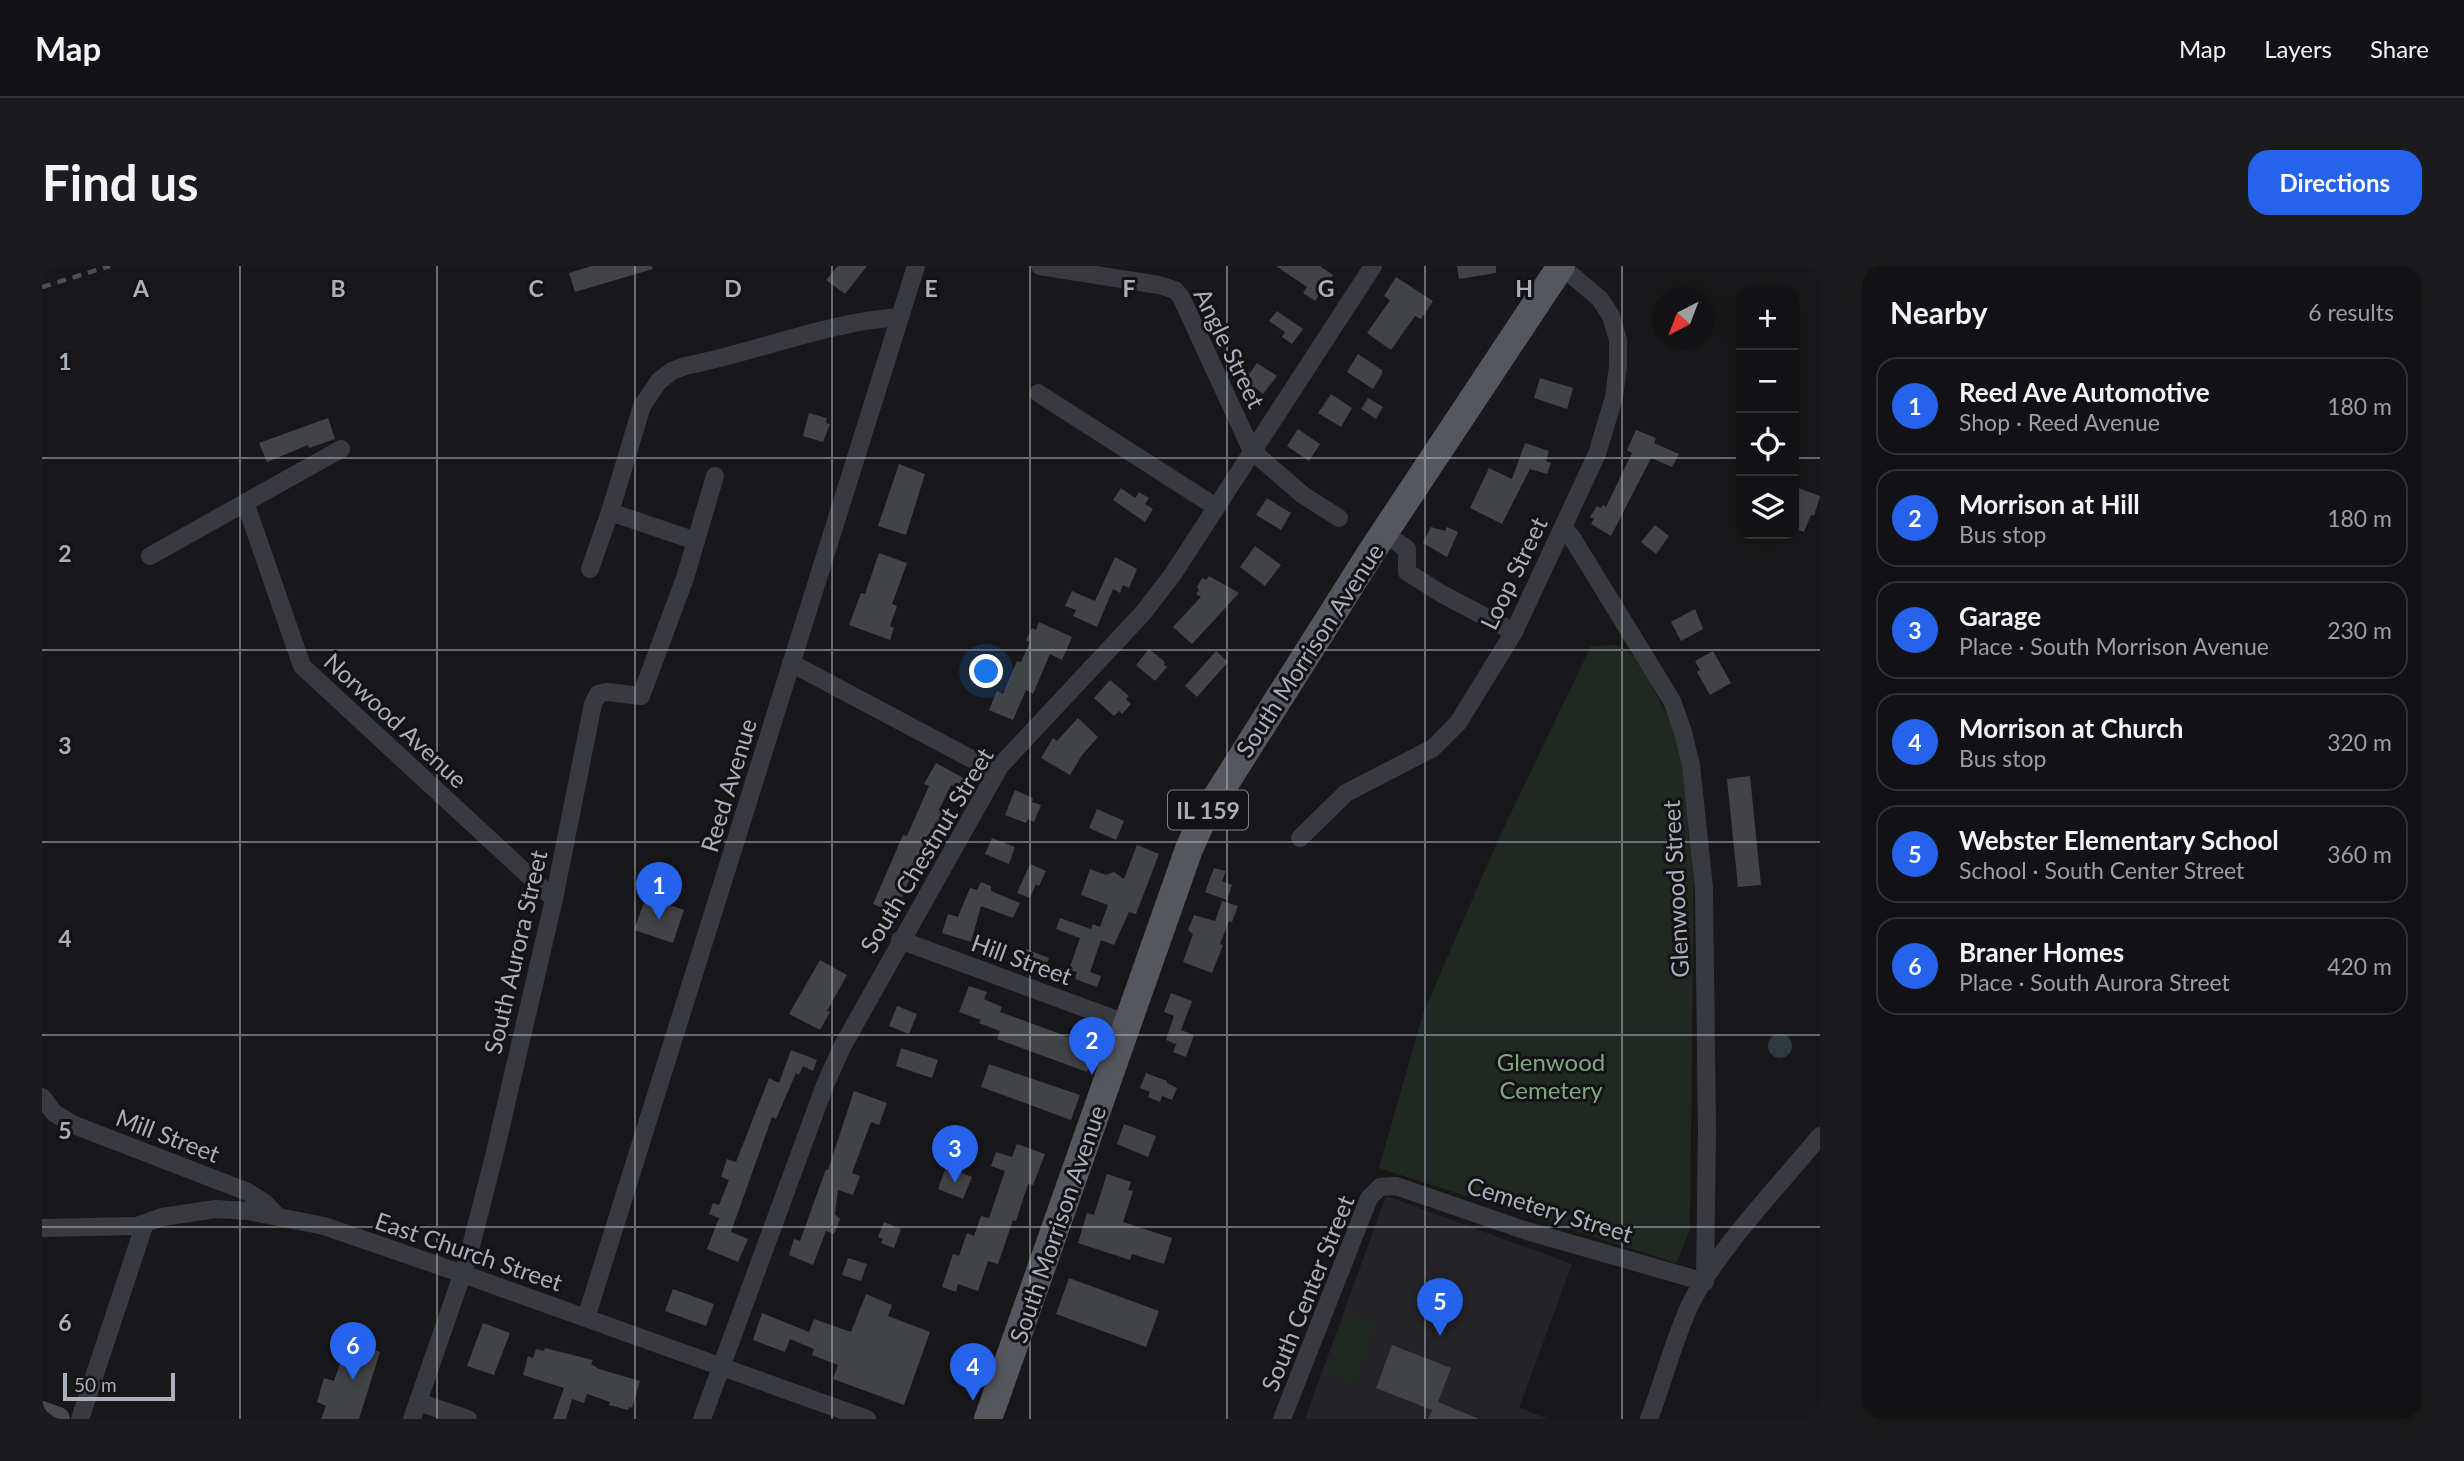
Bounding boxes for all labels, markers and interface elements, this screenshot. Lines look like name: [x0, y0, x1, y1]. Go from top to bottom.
text: Map: [35, 28, 101, 68]
text: Map: [2179, 34, 2226, 63]
text: Layers: [2264, 34, 2332, 63]
text: Share: [2370, 34, 2429, 63]
button: Directions: [2248, 150, 2422, 215]
text: Find us: [42, 153, 199, 211]
text: A: [132, 274, 150, 302]
text: B: [330, 274, 346, 302]
text: C: [528, 274, 544, 302]
text: D: [724, 274, 742, 302]
text: E: [924, 274, 938, 302]
text: F: [1122, 274, 1136, 302]
text: G: [1318, 274, 1334, 302]
text: H: [1515, 274, 1533, 302]
street label: Angle Street: [1189, 283, 1272, 413]
north arrow: [1652, 287, 1715, 350]
map controls: [1736, 287, 1799, 539]
button: +: [1736, 287, 1799, 350]
text: Nearby: [1890, 294, 1988, 330]
text: 6 results: [2308, 298, 2394, 326]
text: 1: [58, 347, 72, 375]
button: −: [1736, 350, 1799, 413]
text: Reed Ave Automotive: [1959, 376, 2210, 408]
text: 1: [1908, 392, 1922, 420]
text: 180 m: [2327, 392, 2392, 420]
text: Shop · Reed Avenue: [1959, 408, 2160, 436]
button: locate: [1736, 413, 1799, 476]
button: layers: [1736, 476, 1799, 539]
text: Morrison at Hill: [1959, 488, 2140, 520]
text: 2: [1908, 504, 1922, 532]
text: 180 m: [2327, 504, 2392, 532]
street label: Loop Street: [1473, 512, 1553, 634]
text: Bus stop: [1959, 520, 2046, 548]
street label: South Morrison Avenue: [1229, 538, 1389, 762]
text: 2: [58, 539, 72, 567]
text: Garage: [1959, 600, 2041, 632]
text: 3: [1908, 616, 1922, 644]
text: 230 m: [2327, 616, 2392, 644]
text: Place · South Morrison Avenue: [1959, 632, 2269, 660]
street label: Norwood Avenue: [319, 647, 473, 793]
your location: [969, 654, 1003, 688]
text: Morrison at Church: [1959, 712, 2184, 744]
street label: Reed Avenue: [694, 715, 762, 855]
text: 4: [1908, 728, 1922, 756]
text: 320 m: [2327, 728, 2392, 756]
text: 3: [58, 731, 72, 759]
street label: South Chestnut Street: [853, 742, 999, 958]
text: Bus stop: [1959, 744, 2046, 772]
road number: IL 159: [1168, 790, 1248, 830]
street label: Glenwood Street: [1656, 799, 1694, 979]
text: Webster Elementary School: [1959, 824, 2279, 856]
text: 5: [1908, 840, 1922, 868]
text: 360 m: [2327, 840, 2392, 868]
street label: South Aurora Street: [477, 847, 553, 1057]
text: School · South Center Street: [1959, 856, 2244, 884]
pin: 1: [636, 862, 682, 920]
text: 4: [58, 924, 72, 952]
street label: Hill Street: [968, 927, 1076, 991]
text: Braner Homes: [1959, 936, 2124, 968]
text: 6: [1908, 952, 1922, 980]
text: 420 m: [2327, 952, 2392, 980]
text: Place · South Aurora Street: [1959, 968, 2230, 996]
pin: 2: [1069, 1017, 1115, 1075]
park label: Glenwood Cemetery: [1497, 1047, 1605, 1104]
street label: Mill Street: [112, 1102, 224, 1168]
street label: South Morrison Avenue: [1003, 1102, 1111, 1346]
text: 5: [58, 1116, 72, 1144]
pin: 3: [932, 1125, 978, 1183]
street label: Cemetery Street: [1464, 1170, 1637, 1248]
street label: South Center Street: [1254, 1191, 1360, 1395]
street label: East Church Street: [372, 1205, 567, 1297]
pin: 5: [1417, 1278, 1463, 1336]
text: 6: [58, 1308, 72, 1336]
pin: 6: [330, 1322, 376, 1380]
pin: 4: [950, 1343, 996, 1401]
scale bar: [63, 1370, 175, 1402]
text: 50 m: [74, 1373, 117, 1396]

